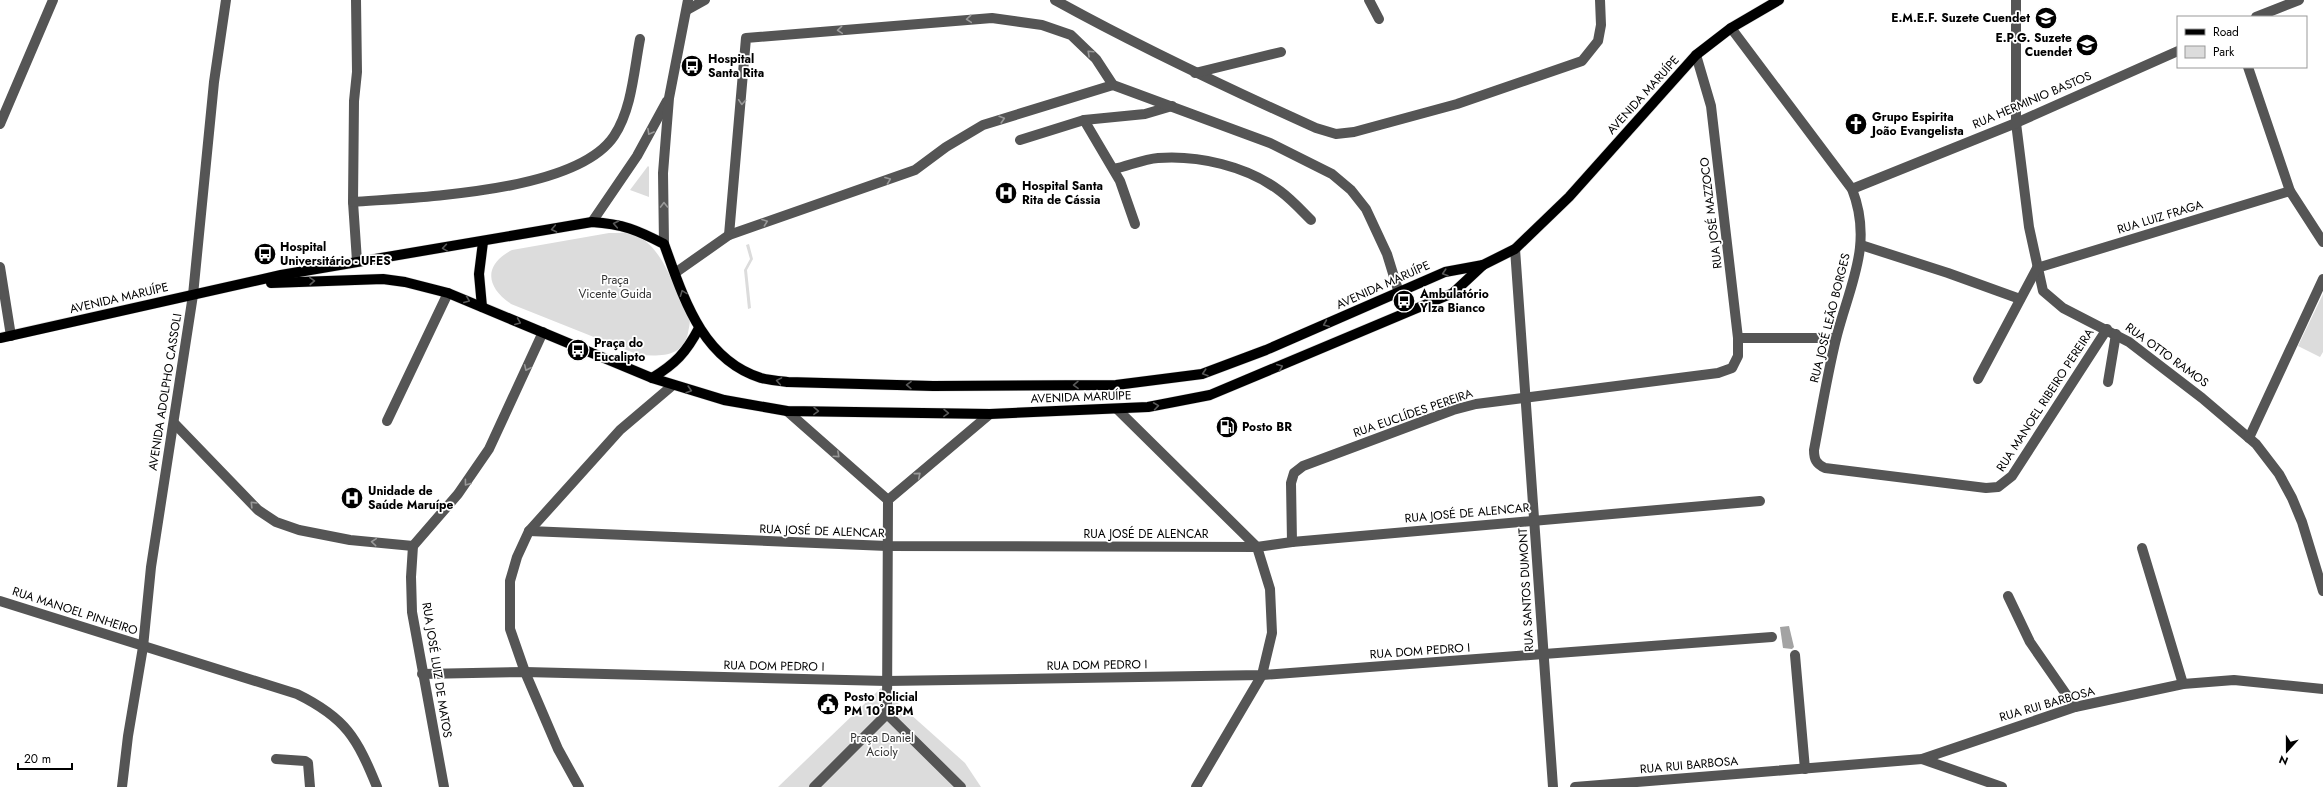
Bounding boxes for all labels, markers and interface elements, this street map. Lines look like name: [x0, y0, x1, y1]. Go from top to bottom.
school or university icon: E.M.E.F. Suzete Cuendet: [2033, 5, 2059, 31]
place label: E.M.E.F. Suzete Cuendet: [1891, 9, 2030, 27]
one-way arrow: [966, 15, 972, 24]
legend: [2177, 16, 2307, 68]
text: Road: [2213, 23, 2239, 41]
one-way arrow: [837, 25, 843, 34]
place label: E.P.G. Suzete Cuendet: [1995, 29, 2072, 61]
school or university icon: E.P.G. Suzete Cuendet: [2074, 32, 2100, 58]
text: Park: [2213, 43, 2235, 61]
place label: Hospital Santa Rita: [708, 50, 764, 82]
one-way arrow: [1087, 50, 1095, 58]
street label: AVENIDA MARUÍPE: [1603, 52, 1683, 138]
bus stop icon: Hospital Santa Rita: [679, 53, 705, 79]
street label: RUA HERMINIO BASTOS: [1970, 67, 2095, 133]
one-way arrow: [737, 99, 746, 105]
place label: Grupo Espirita João Evangelista: [1870, 108, 1964, 140]
church icon: Grupo Espirita João Evangelista: [1843, 111, 1869, 137]
one-way arrow: [998, 115, 1005, 124]
one-way arrow: [648, 128, 655, 135]
street label: RUA JOSÉ MAZZOCO: [1695, 156, 1727, 270]
one-way arrow: [885, 177, 892, 185]
place label: Hospital Santa Rita de Cássia: [1022, 177, 1103, 209]
hospital icon: Hospital Santa Rita de Cássia: [993, 180, 1019, 206]
street label: RUA LUIZ FRAGA: [2115, 195, 2205, 239]
one-way arrow: [659, 202, 668, 208]
one-way arrow: [762, 218, 769, 226]
one-way arrow: [613, 221, 619, 229]
one-way arrow: [551, 224, 557, 233]
place label: Hospital Universitário - UFES: [280, 238, 391, 270]
bus stop icon: Hospital Universitário - UFES: [252, 241, 278, 267]
one-way arrow: [442, 243, 448, 252]
street label: RUA JOSÉ LEÃO BORGES: [1805, 251, 1855, 385]
street label: AVENIDA MARUÍPE: [1333, 256, 1433, 314]
one-way arrow: [1441, 268, 1448, 277]
park label: Praça Vicente Guida: [578, 271, 652, 303]
one-way arrow: [309, 277, 315, 285]
street label: AVENIDA MARUÍPE: [68, 278, 170, 318]
place label: Ambulatório Ylza Bianco: [1419, 285, 1489, 317]
bus stop icon: Ambulatório Ylza Bianco: [1391, 288, 1417, 314]
one-way arrow: [679, 290, 687, 297]
one-way arrow: [463, 296, 470, 304]
street label: AVENIDA ADOLPHO CASSOLI: [144, 312, 186, 472]
one-way arrow: [514, 317, 522, 325]
one-way arrow: [1322, 319, 1330, 327]
street label: RUA OTTO RAMOS: [2122, 319, 2213, 392]
street label: RUA MANOEL RIBEIRO PEREIRA: [1992, 325, 2098, 475]
place label: Praça do Eucalipto: [594, 334, 645, 366]
bus stop icon: Praça do Eucalipto: [565, 337, 591, 363]
one-way arrow: [524, 363, 532, 371]
one-way arrow: [1276, 364, 1283, 372]
one-way arrow: [1202, 368, 1209, 377]
one-way arrow: [776, 377, 782, 386]
one-way arrow: [906, 381, 912, 389]
one-way arrow: [1073, 381, 1079, 389]
street label: RUA EUCLÍDES PEREIRA: [1351, 384, 1475, 442]
one-way arrow: [685, 385, 692, 394]
street label: AVENIDA MARUÍPE: [1030, 386, 1132, 408]
one-way arrow: [1153, 402, 1159, 411]
one-way arrow: [813, 407, 819, 415]
one-way arrow: [943, 409, 949, 417]
fuel station icon: Posto BR: [1214, 414, 1240, 440]
place label: Posto BR: [1242, 418, 1292, 436]
one-way arrow: [833, 451, 840, 458]
one-way arrow: [913, 473, 920, 480]
one-way arrow: [465, 478, 472, 485]
place label: Unidade de Saúde Maruípe: [368, 482, 453, 514]
hospital icon: Unidade de Saúde Maruípe: [339, 485, 365, 511]
street label: RUA JOSÉ DE ALENCAR: [1404, 499, 1530, 527]
one-way arrow: [250, 501, 258, 509]
street label: RUA JOSÉ DE ALENCAR: [759, 520, 885, 542]
street label: RUA JOSÉ DE ALENCAR: [1083, 525, 1209, 543]
street label: RUA SANTOS DUMONT: [1514, 527, 1538, 652]
one-way arrow: [371, 538, 377, 547]
street label: RUA MANOEL PINHEIRO: [10, 582, 140, 640]
street label: RUA JOSÉ LUIZ DE MATOS: [417, 601, 457, 740]
street label: RUA DOM PEDRO I: [1369, 639, 1471, 663]
street label: RUA DOM PEDRO I: [1046, 655, 1148, 675]
street label: RUA DOM PEDRO I: [723, 656, 825, 676]
street label: RUA RUI BARBOSA: [1997, 682, 2097, 726]
place label: Posto Policial PM 10˚ BPM: [844, 688, 918, 720]
public building icon: Posto Policial PM 10˚ BPM: [815, 691, 841, 717]
park label: Praça Daniel Acioly: [850, 729, 914, 761]
north arrow: [2267, 731, 2307, 771]
scale bar: [18, 745, 72, 771]
text: 20 m: [24, 750, 51, 768]
text: N: [2276, 751, 2290, 769]
street label: RUA RUI BARBOSA: [1639, 752, 1739, 778]

